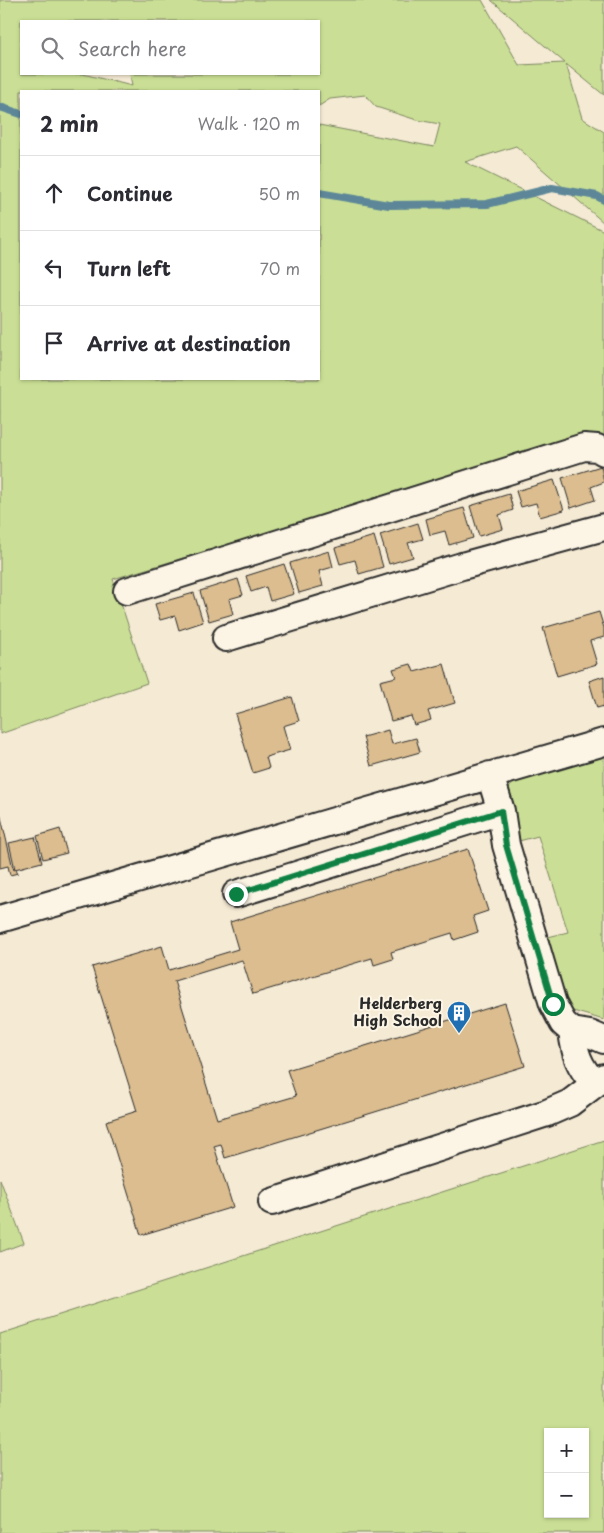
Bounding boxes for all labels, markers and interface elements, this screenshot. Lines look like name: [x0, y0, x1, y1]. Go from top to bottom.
search box: [20, 20, 320, 75]
icon: search: [38, 34, 66, 62]
text: Search here: [78, 34, 187, 62]
text: 2 min: [40, 107, 99, 139]
text: Walk · 120 m: [198, 111, 300, 135]
icon: ahead: [40, 179, 68, 207]
text: Continue: [87, 179, 173, 207]
text: 50 m: [259, 181, 300, 205]
icon: left: [40, 254, 68, 282]
text: Turn left: [87, 254, 171, 282]
text: 70 m: [260, 256, 300, 280]
icon: arrive: [40, 329, 68, 357]
text: Arrive at destination: [87, 329, 291, 357]
route end: [225, 883, 248, 906]
place label: Helderberg High School: [354, 991, 442, 1031]
route start: [542, 993, 565, 1016]
building icon: Helderberg High School: [446, 1000, 472, 1034]
map controls: [544, 1428, 589, 1518]
button: +: [544, 1428, 589, 1473]
button: −: [544, 1473, 589, 1518]

